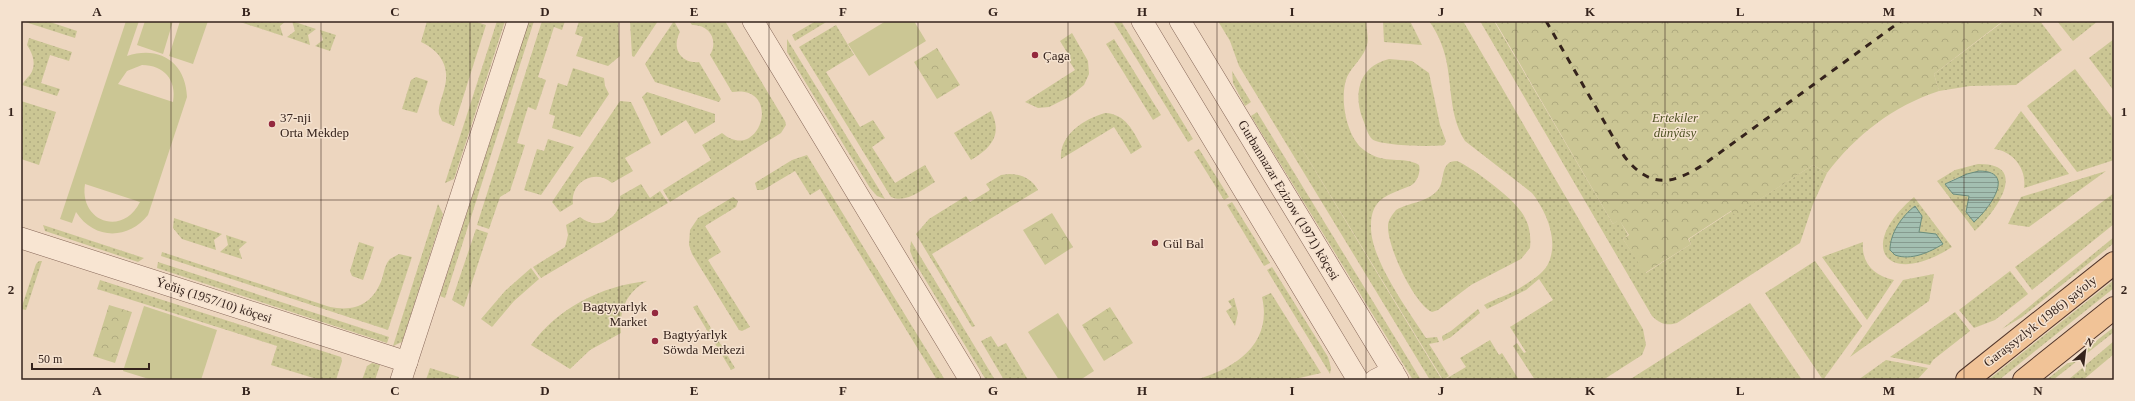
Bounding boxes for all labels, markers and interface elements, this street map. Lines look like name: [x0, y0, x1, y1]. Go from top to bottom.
text: A: [92, 4, 102, 19]
text: B: [242, 4, 251, 19]
text: C: [390, 4, 400, 19]
text: D: [540, 4, 550, 19]
text: E: [690, 4, 698, 19]
text: F: [839, 4, 847, 19]
text: G: [988, 4, 998, 19]
text: H: [1137, 4, 1147, 19]
text: I: [1289, 4, 1295, 19]
text: J: [1438, 4, 1445, 19]
text: K: [1585, 4, 1596, 19]
text: L: [1736, 4, 1745, 19]
text: M: [1883, 4, 1895, 19]
text: N: [2033, 4, 2043, 19]
place label: Çaga: [1043, 48, 1070, 63]
marker: Çaga: [1030, 50, 1040, 60]
text: 1: [8, 104, 14, 119]
text: 1: [2121, 104, 2127, 119]
place label: 37-nji Orta Mekdep: [280, 110, 349, 140]
park label: Ertekiler dünýäsy: [1651, 110, 1699, 140]
street label: Gurbannazar Ezizow (1971) köçesi: [1235, 117, 1343, 283]
marker: 37-nji Orta Mekdep: [267, 119, 277, 129]
place label: Gül Bal: [1163, 236, 1204, 251]
marker: Gül Bal: [1150, 238, 1160, 248]
street label: Garaşsyzlyk (1986) şaýoly: [1980, 272, 2100, 370]
street label: Ýeňiş (1957/10) köçesi: [154, 274, 274, 326]
text: 2: [8, 282, 14, 297]
text: 2: [2121, 282, 2127, 297]
place label: Bagtyyarlyk Market: [583, 299, 647, 329]
marker: Bagtyyarlyk Market: [650, 308, 660, 318]
place label: Bagtyýarlyk Söwda Merkezi: [663, 327, 745, 357]
north arrow: [2065, 331, 2105, 371]
text: N: [2083, 335, 2096, 349]
marker: Bagtyýarlyk Söwda Merkezi: [650, 336, 660, 346]
scale bar: [32, 345, 149, 371]
text: 50 m: [38, 352, 63, 366]
text: A: [92, 383, 102, 398]
text: B: [242, 383, 251, 398]
text: C: [390, 383, 400, 398]
text: D: [540, 383, 550, 398]
text: E: [690, 383, 698, 398]
text: F: [839, 383, 847, 398]
text: G: [988, 383, 998, 398]
text: H: [1137, 383, 1147, 398]
text: I: [1289, 383, 1295, 398]
text: J: [1438, 383, 1445, 398]
text: K: [1585, 383, 1596, 398]
text: L: [1736, 383, 1745, 398]
text: M: [1883, 383, 1895, 398]
text: N: [2033, 383, 2043, 398]

